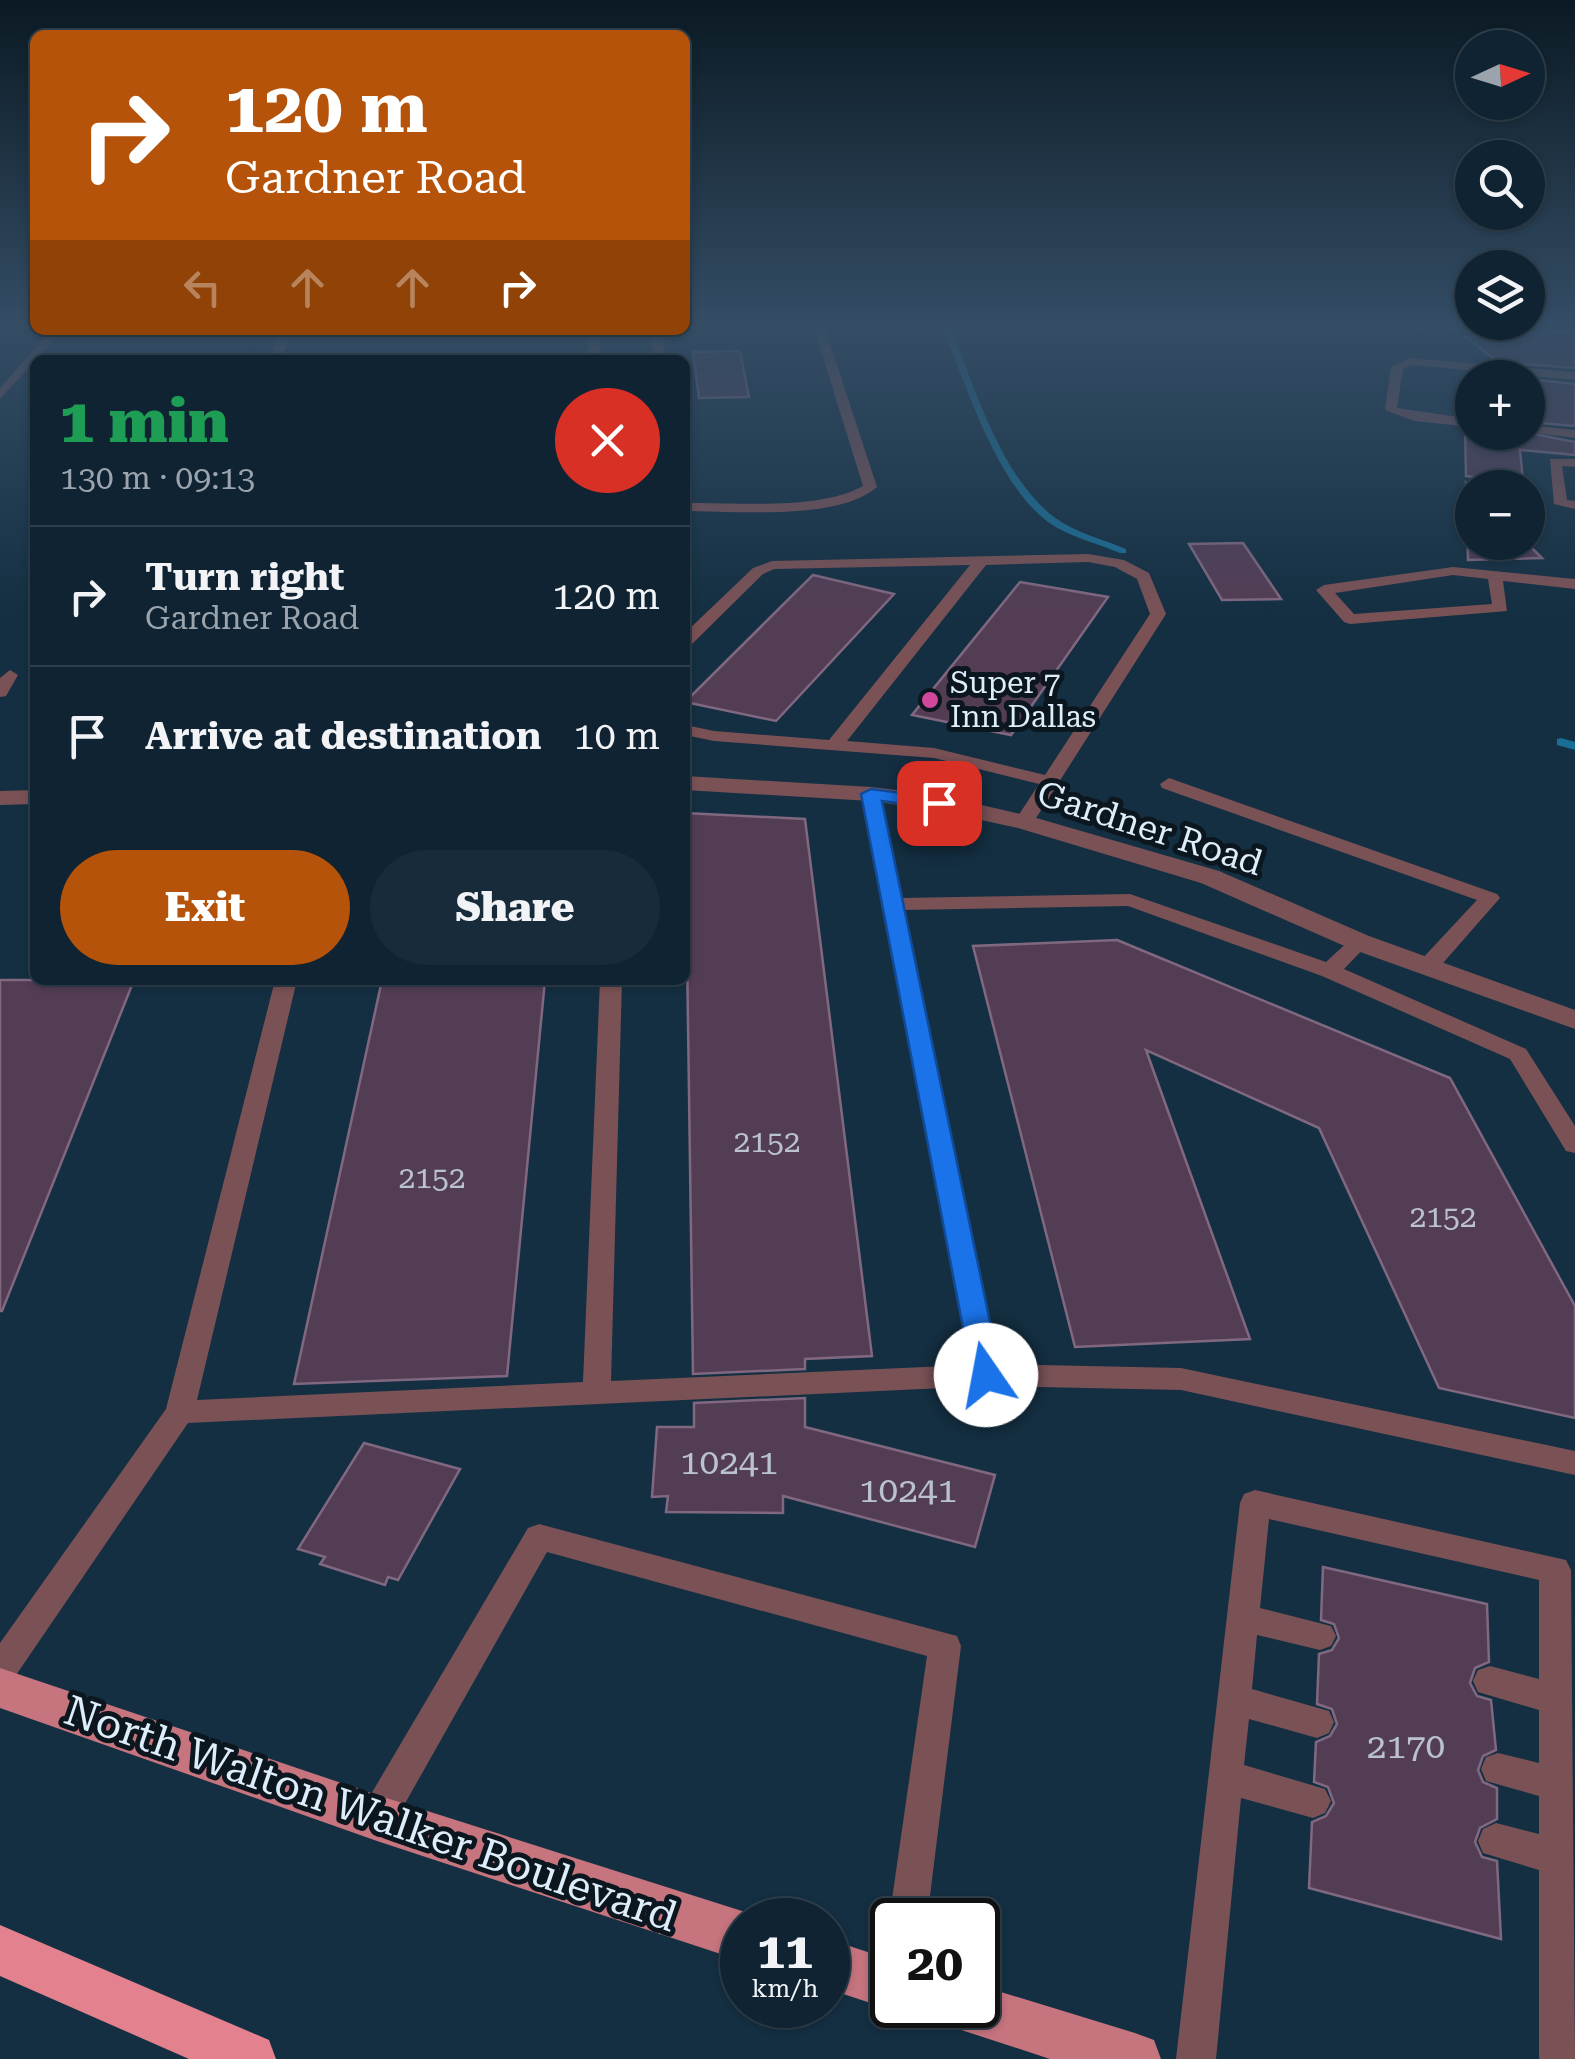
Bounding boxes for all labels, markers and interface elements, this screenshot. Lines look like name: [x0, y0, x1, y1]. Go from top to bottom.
north arrow: [1455, 30, 1545, 120]
map controls: [1455, 30, 1545, 560]
text: 120 m: [225, 67, 428, 149]
icon: right: [60, 70, 190, 200]
button: search: [1455, 140, 1545, 230]
text: Gardner Road: [225, 151, 526, 204]
button: layers: [1455, 250, 1545, 340]
icon: left: [175, 260, 230, 315]
icon: ahead: [280, 260, 335, 315]
icon: ahead: [385, 260, 440, 315]
icon: right: [490, 260, 545, 315]
button: +: [1455, 360, 1545, 450]
text: 1 min: [60, 386, 229, 457]
button: close: [555, 388, 660, 493]
text: 130 m · 09:13: [60, 459, 255, 497]
button: −: [1455, 470, 1545, 560]
text: Turn right: [145, 555, 344, 599]
icon: right: [60, 569, 115, 624]
text: 120 m: [552, 574, 660, 618]
text: Gardner Road: [145, 599, 359, 637]
place label: Super 7 Inn Dallas: [950, 665, 1096, 734]
marker: Super 7 Inn Dallas: [919, 689, 941, 711]
icon: arrive: [60, 709, 115, 764]
text: Arrive at destination: [145, 714, 541, 758]
text: 10 m: [573, 714, 660, 758]
pin: [897, 761, 982, 846]
street label: Gardner Road: [1032, 773, 1268, 884]
icon: arrive: [912, 776, 967, 831]
button: Exit: [60, 850, 350, 965]
button: Share: [370, 850, 660, 965]
house number: 2152: [733, 1124, 801, 1159]
house number: 2152: [398, 1160, 466, 1195]
house number: 2152: [1409, 1199, 1477, 1234]
position arrow: [934, 1323, 1038, 1427]
house number: 10241: [680, 1442, 778, 1483]
house number: 10241: [859, 1470, 957, 1511]
street label: North Walton Walker Boulevard: [58, 1685, 684, 1942]
house number: 2170: [1367, 1726, 1445, 1767]
speed limit sign: 20: [870, 1898, 1000, 2028]
text: 11: [757, 1922, 813, 1980]
text: km/h: [752, 1974, 818, 2003]

